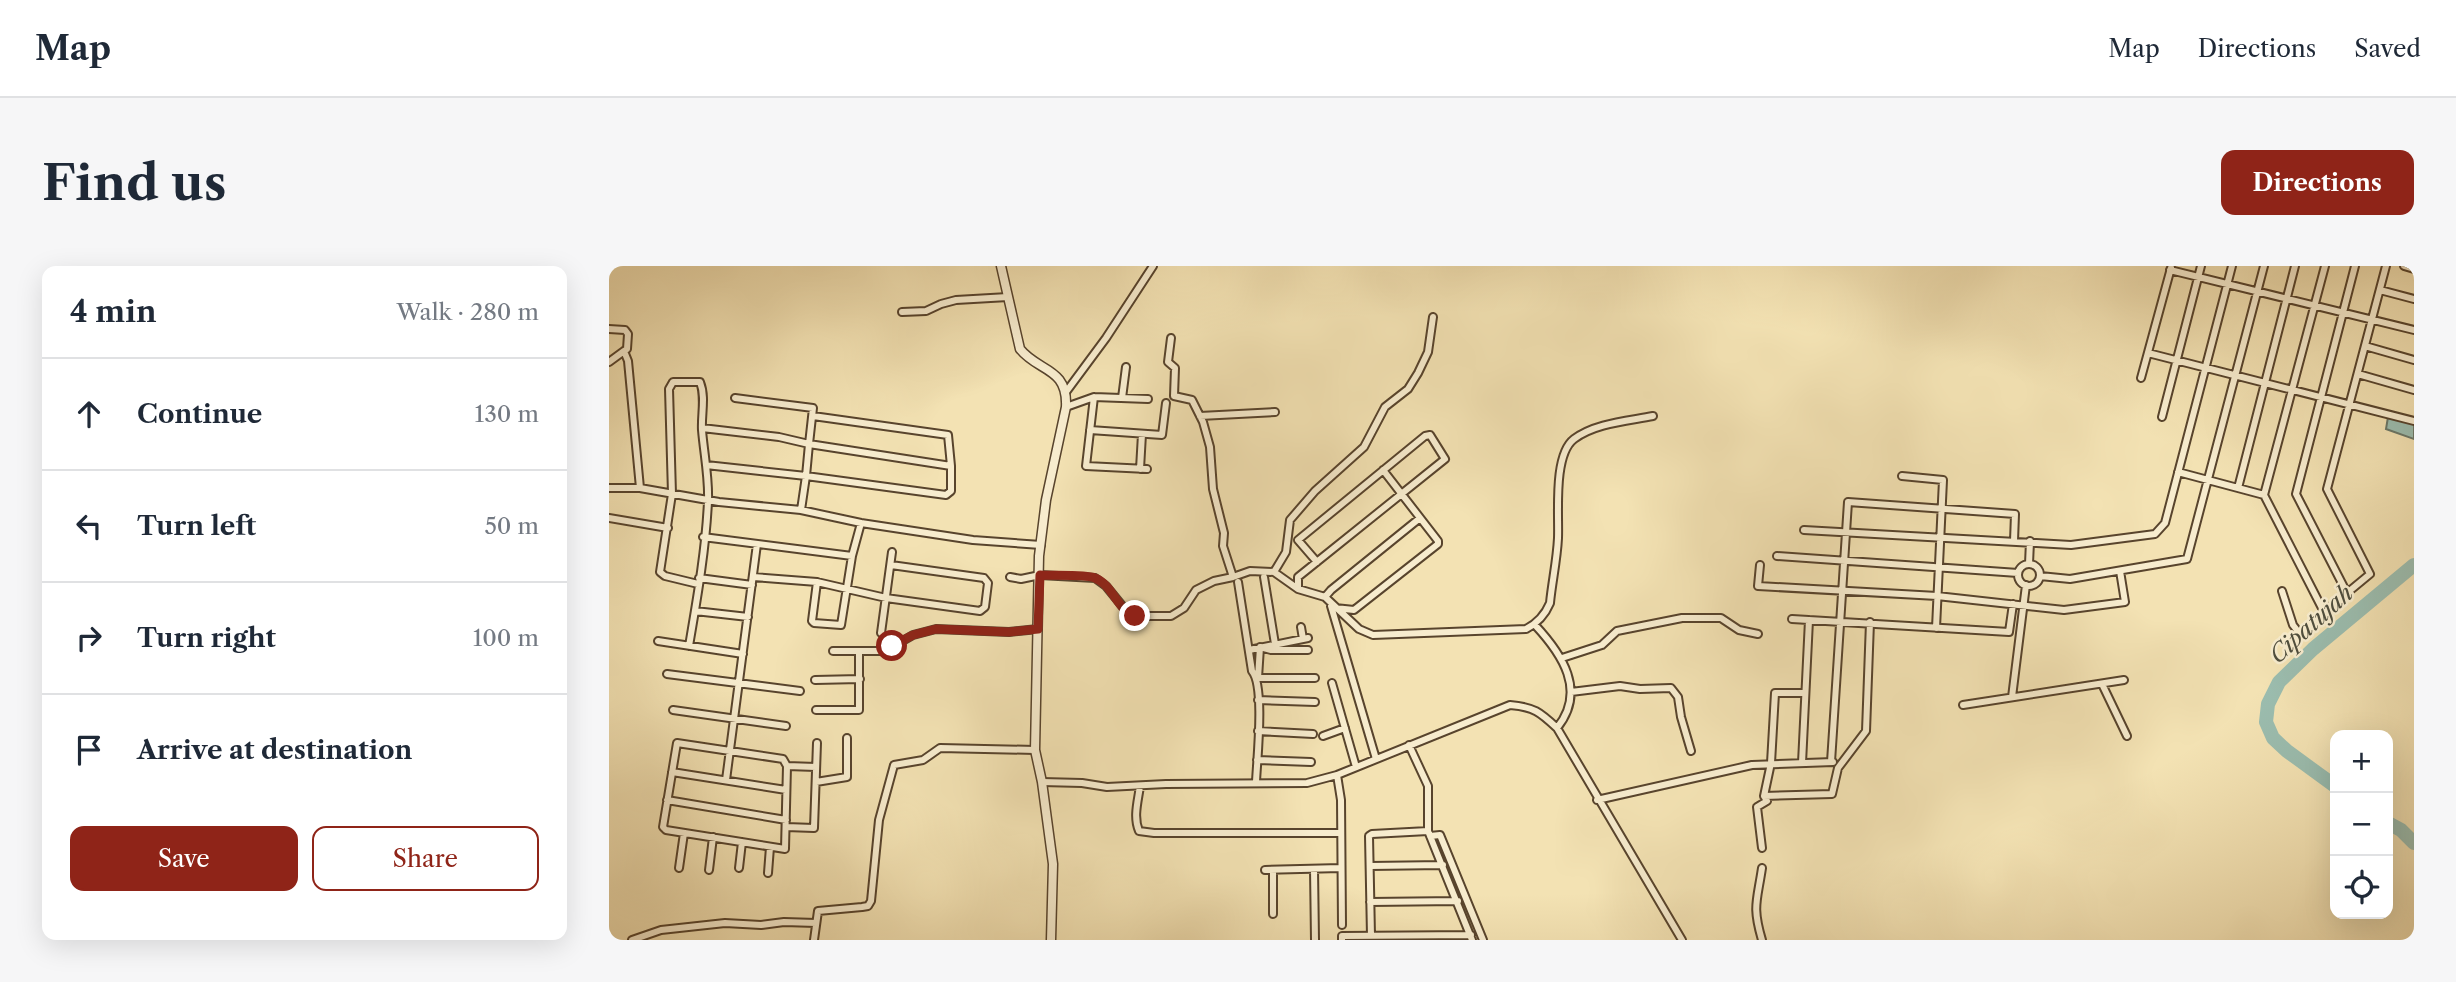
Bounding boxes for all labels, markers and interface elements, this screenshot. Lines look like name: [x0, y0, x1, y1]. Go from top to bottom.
text: Map: [35, 28, 111, 69]
text: Map: [2108, 34, 2160, 63]
text: Directions: [2198, 34, 2316, 63]
text: Saved: [2354, 34, 2421, 63]
button: Directions: [2221, 150, 2414, 215]
text: Find us: [42, 152, 226, 213]
text: 4 min: [70, 293, 156, 330]
text: Walk · 280 m: [396, 298, 539, 326]
icon: ahead: [70, 395, 108, 433]
text: Continue: [137, 398, 262, 430]
text: 130 m: [475, 400, 539, 428]
icon: left: [70, 507, 108, 545]
text: Turn left: [137, 510, 256, 542]
text: 50 m: [484, 512, 539, 540]
water label: Cipatujah: [2263, 579, 2359, 669]
route end: [1119, 600, 1150, 631]
icon: right: [70, 619, 108, 657]
text: Turn right: [137, 622, 276, 654]
text: 100 m: [473, 624, 539, 652]
route start: [876, 630, 907, 661]
map controls: [2330, 730, 2393, 919]
button: +: [2330, 730, 2393, 793]
icon: arrive: [70, 731, 108, 769]
text: Arrive at destination: [137, 734, 412, 766]
button: −: [2330, 793, 2393, 856]
button: Save: [70, 826, 298, 891]
button: Share: [312, 826, 539, 891]
button: locate: [2330, 856, 2393, 919]

